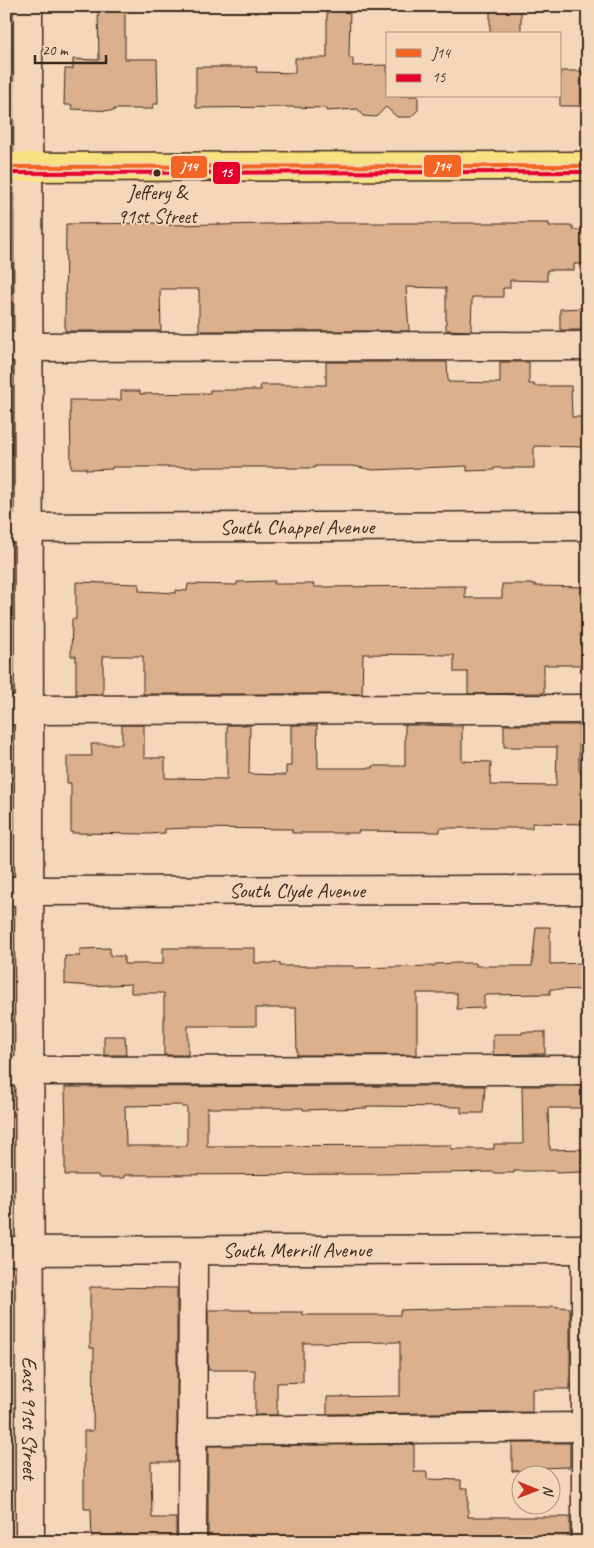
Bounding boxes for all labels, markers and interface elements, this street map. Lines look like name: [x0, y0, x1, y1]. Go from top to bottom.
scale bar: [35, 32, 106, 64]
legend: [386, 32, 562, 98]
text: 20 m: [42, 41, 69, 60]
text: J14: [431, 44, 451, 63]
text: 15: [432, 68, 447, 87]
line badge: J14: [423, 154, 462, 178]
line badge: J14: [170, 155, 208, 179]
text: J14: [179, 158, 199, 175]
text: J14: [432, 158, 452, 175]
line badge: 15: [212, 161, 241, 185]
text: 15: [220, 164, 234, 181]
marker: Jeffery & 91st Street: [152, 168, 162, 178]
place label: Jeffery & 91st Street: [117, 180, 199, 229]
street label: South Chappel Avenue: [220, 514, 377, 540]
street label: South Clyde Avenue: [229, 877, 367, 904]
street label: South Merrill Avenue: [223, 1237, 373, 1263]
street label: East 91st Street: [17, 1356, 43, 1482]
north arrow: [512, 1466, 562, 1516]
text: N: [540, 1486, 557, 1497]

